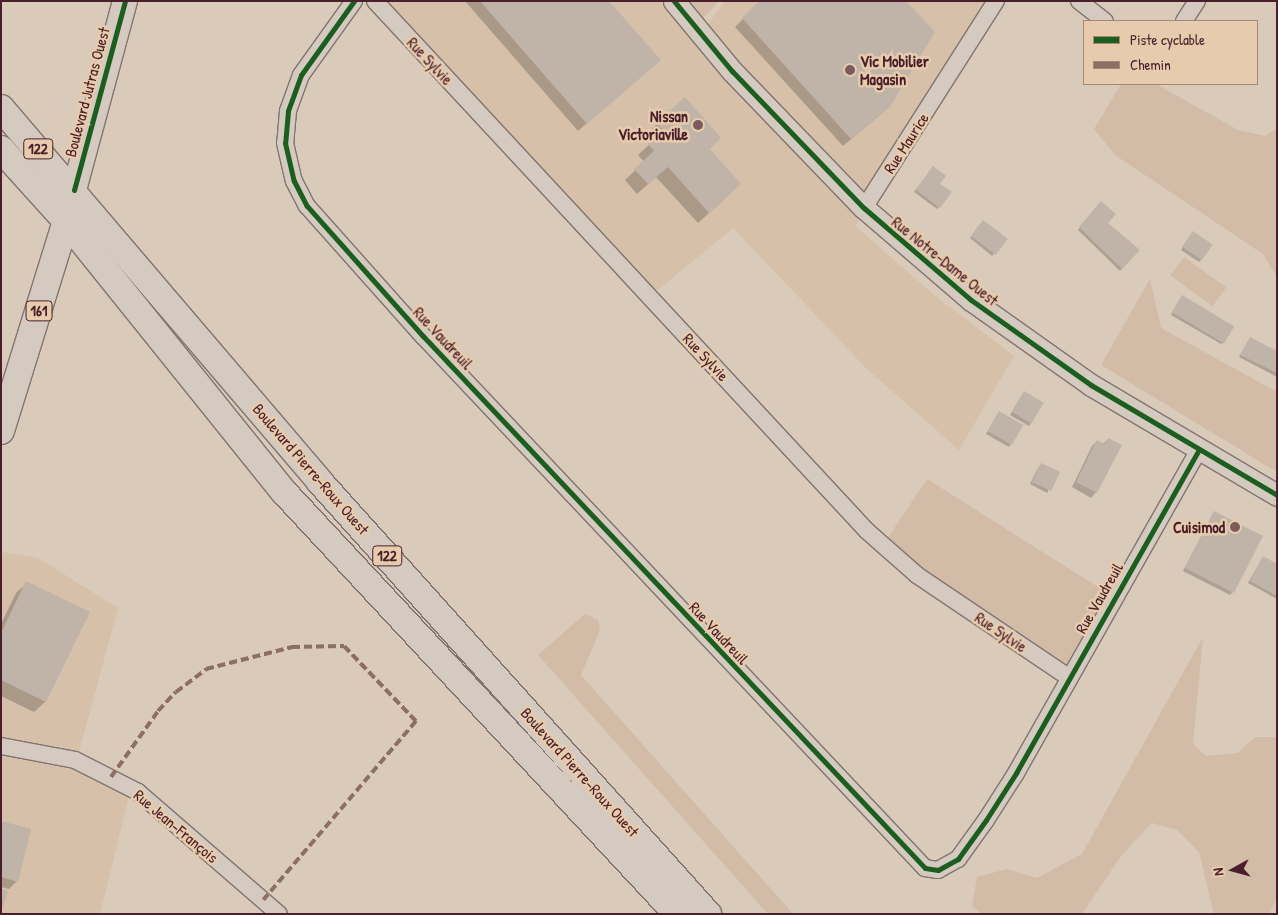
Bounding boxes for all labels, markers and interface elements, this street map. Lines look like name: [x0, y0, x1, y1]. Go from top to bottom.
legend: [1083, 20, 1258, 85]
street label: Boulevard Jutras Ouest: [60, 25, 114, 159]
text: Piste cyclable: [1130, 29, 1205, 50]
street label: Rue Sylvie: [403, 33, 457, 89]
place label: Vic Mobilier Magasin: [860, 51, 929, 89]
text: Chemin: [1130, 54, 1171, 75]
marker: Vic Mobilier Magasin: [844, 64, 856, 76]
place label: Nissan Victoriaville: [618, 106, 688, 144]
street label: Rue Maurice: [879, 109, 933, 177]
marker: Nissan Victoriaville: [692, 119, 704, 131]
road number: 122: [23, 136, 53, 162]
street label: Rue Notre-Dame Ouest: [888, 212, 1002, 310]
road number: 161: [25, 298, 53, 324]
street label: Rue Vaudreuil: [409, 303, 477, 373]
street label: Rue Sylvie: [679, 329, 733, 385]
street label: Boulevard Pierre-Roux Ouest: [249, 400, 373, 538]
place label: Cuisimod: [1173, 517, 1225, 537]
marker: Cuisimod: [1229, 521, 1241, 533]
road number: 122: [372, 544, 402, 568]
street label: Rue Vaudreuil: [1071, 559, 1127, 637]
street label: Rue Vaudreuil: [685, 598, 753, 668]
street label: Rue Sylvie: [971, 608, 1031, 656]
street label: Boulevard Pierre-Roux Ouest: [517, 703, 643, 841]
street label: Rue Jean-François: [130, 785, 222, 867]
north arrow: [1208, 845, 1258, 895]
text: N: [1208, 867, 1227, 877]

